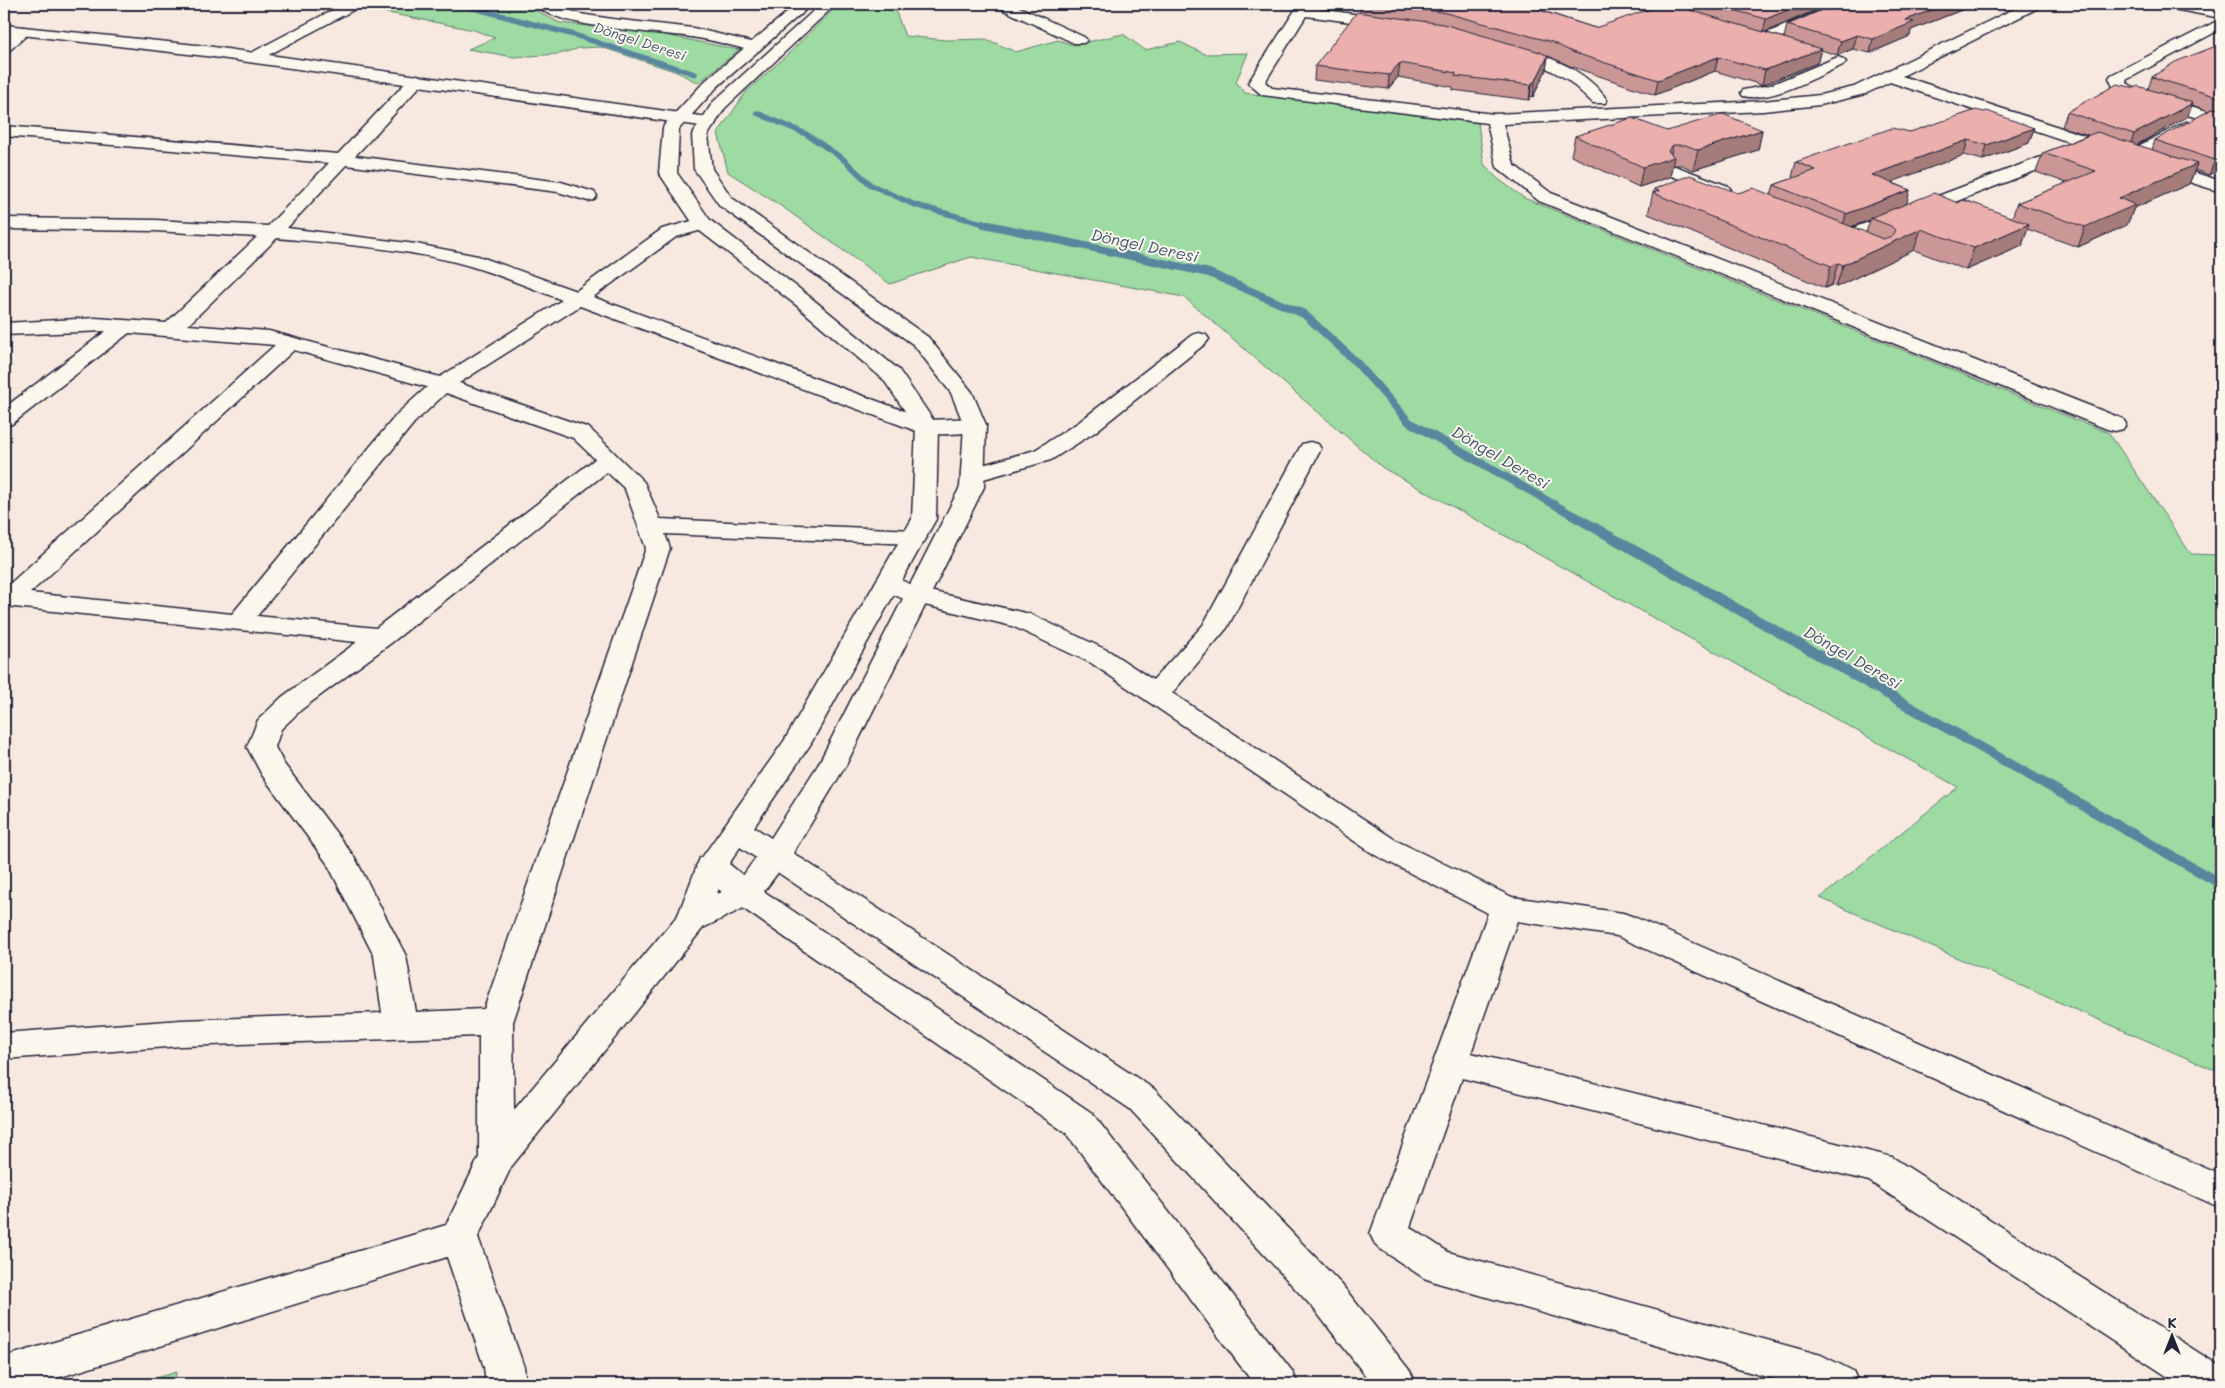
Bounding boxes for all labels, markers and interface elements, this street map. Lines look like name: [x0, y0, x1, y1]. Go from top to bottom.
water label: Döngel Deresi: [592, 17, 689, 65]
water label: Döngel Deresi: [1089, 223, 1201, 267]
water label: Döngel Deresi: [1448, 421, 1554, 493]
water label: Döngel Deresi: [1800, 621, 1906, 693]
north arrow: [2148, 1310, 2198, 1360]
text: K: [2167, 1313, 2177, 1332]

